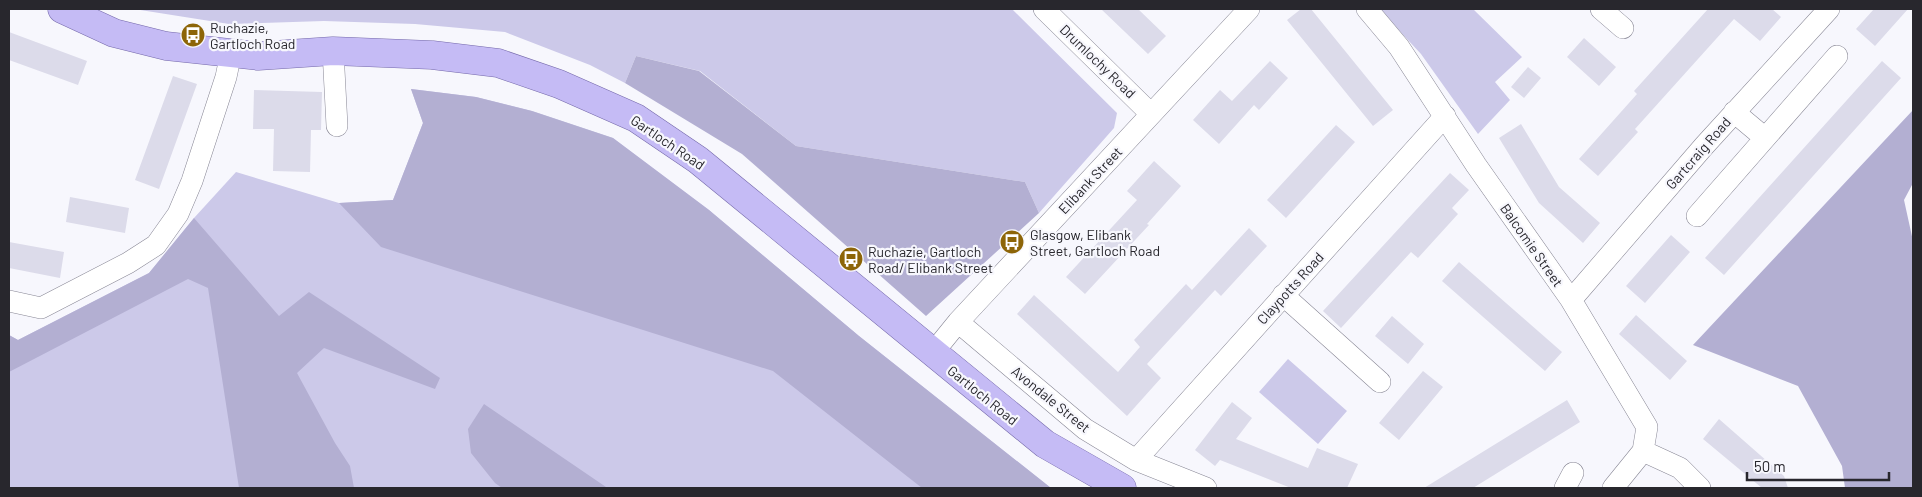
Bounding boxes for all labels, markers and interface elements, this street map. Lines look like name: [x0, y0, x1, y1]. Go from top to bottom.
place label: Ruchazie, Gartloch Road: [210, 19, 295, 52]
street label: Drumlochy Road: [1057, 21, 1139, 101]
bus stop icon: Ruchazie, Gartloch Road: [180, 22, 206, 48]
street label: Gartloch Road: [628, 111, 708, 173]
street label: Gartcraig Road: [1662, 113, 1734, 193]
street label: Elibank Street: [1055, 143, 1125, 217]
street label: Balcomie Street: [1497, 200, 1567, 290]
place label: Glasgow, Elibank Street, Gartloch Road: [1030, 226, 1160, 259]
bus stop icon: Glasgow, Elibank Street, Gartloch Road: [999, 229, 1025, 255]
place label: Ruchazie, Gartloch Road/ Elibank Street: [868, 243, 993, 276]
bus stop icon: Ruchazie, Gartloch Road/ Elibank Street: [838, 246, 864, 272]
street label: Claypotts Road: [1253, 248, 1327, 328]
street label: Gartloch Road: [944, 362, 1022, 428]
street label: Avondale Street: [1008, 362, 1094, 436]
scale bar: [1747, 450, 1890, 482]
text: 50 m: [1754, 457, 1786, 475]

